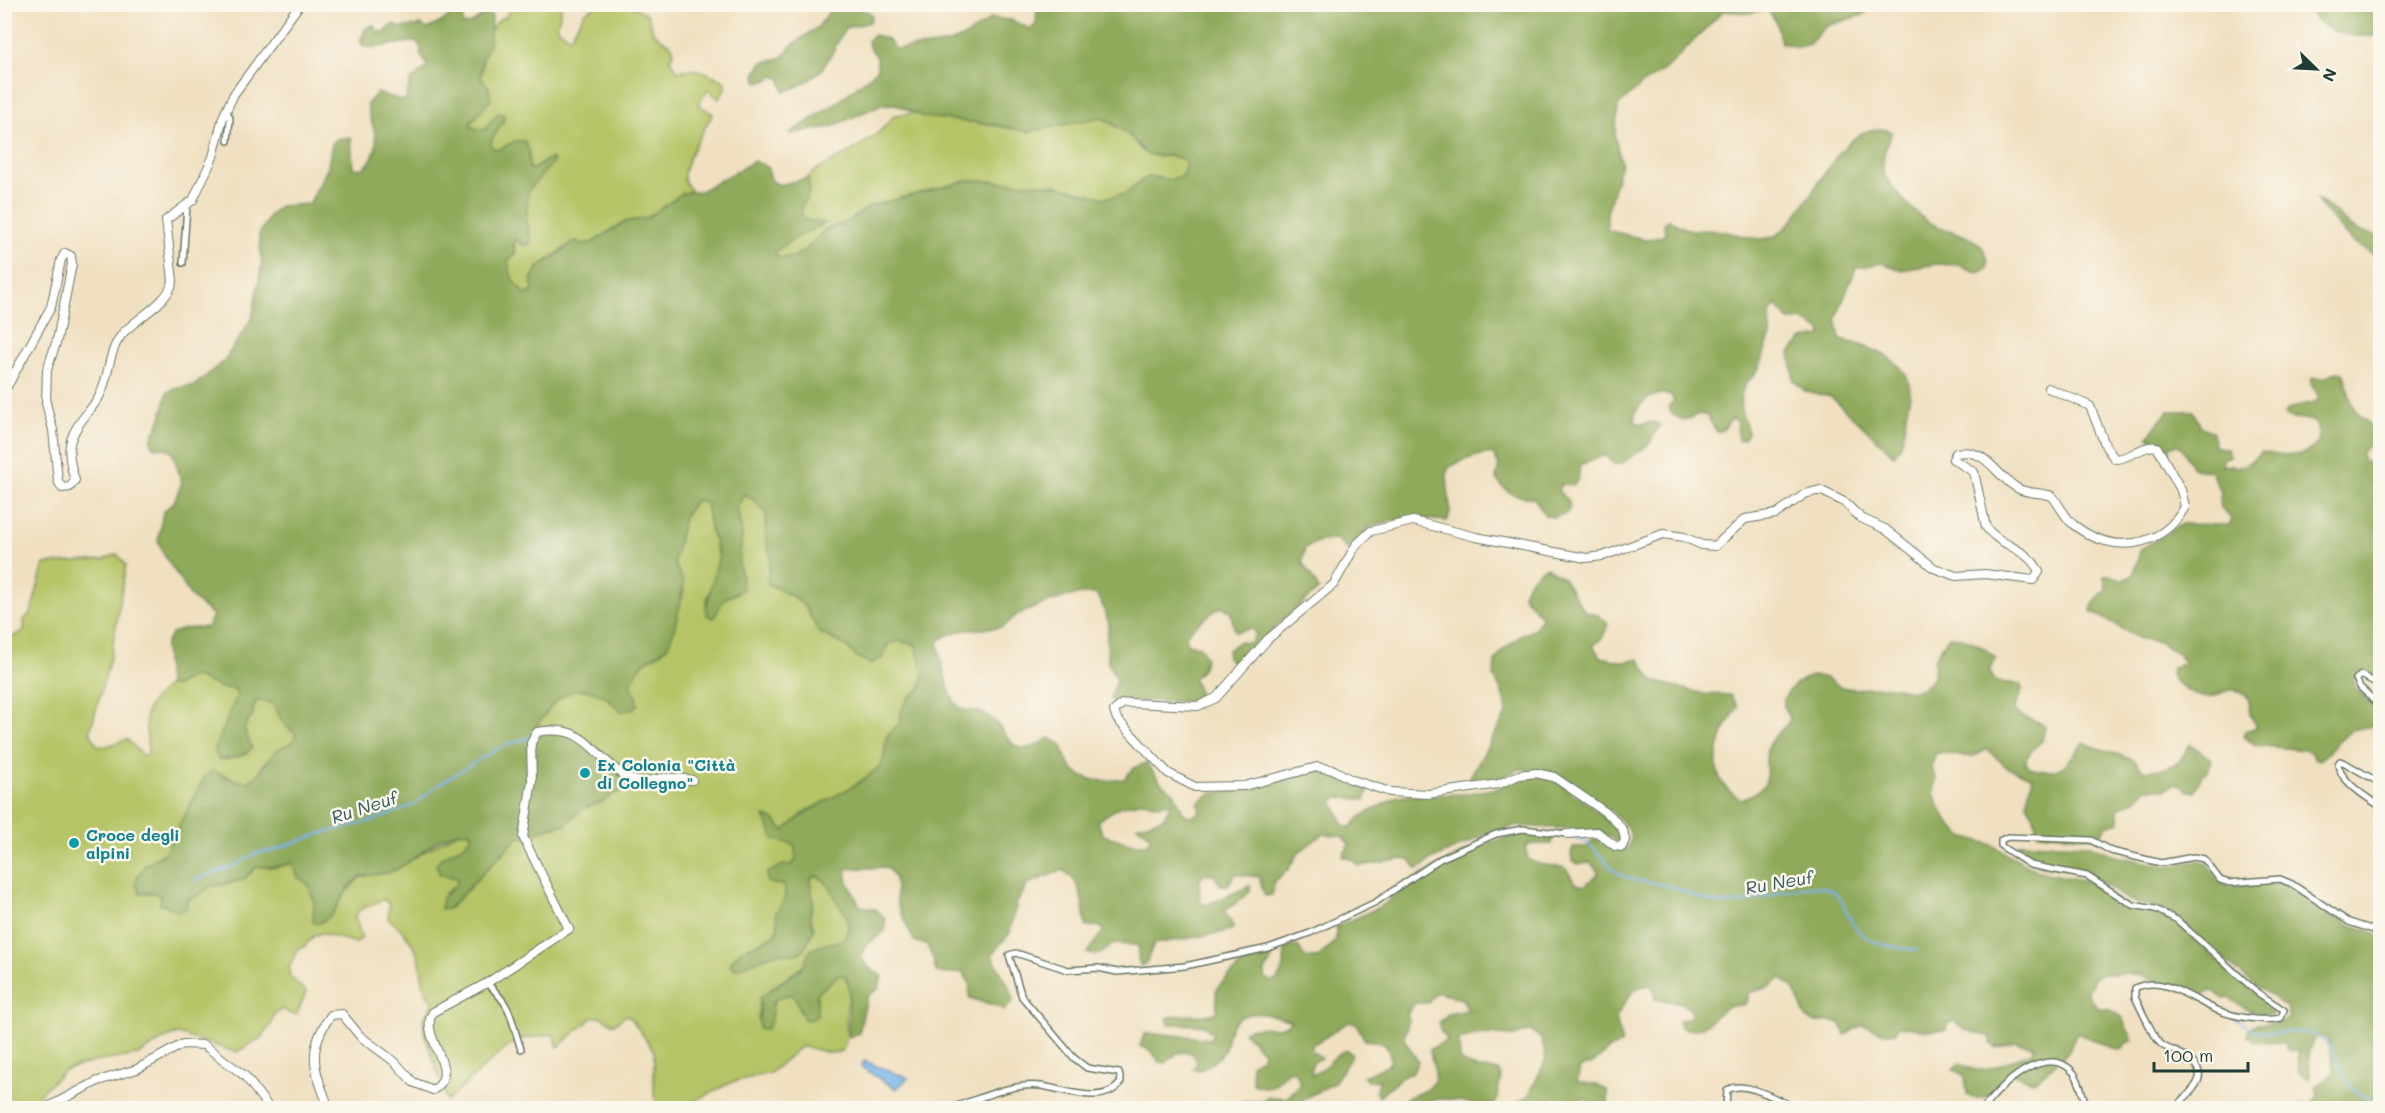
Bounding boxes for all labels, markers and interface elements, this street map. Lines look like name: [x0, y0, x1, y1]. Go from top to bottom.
north arrow: [2286, 39, 2346, 99]
text: N: [2318, 65, 2342, 85]
place label: Ex Colonia "Città di Collegno": [597, 754, 736, 793]
marker: Ex Colonia "Città di Collegno": [578, 766, 592, 780]
water label: Ru Neuf: [328, 784, 402, 829]
place label: Croce degli alpini: [86, 824, 180, 863]
marker: Croce degli alpini: [67, 836, 81, 850]
water label: Ru Neuf: [1743, 864, 1817, 900]
scale bar: [2154, 1035, 2248, 1073]
text: 100 m: [2163, 1043, 2213, 1067]

